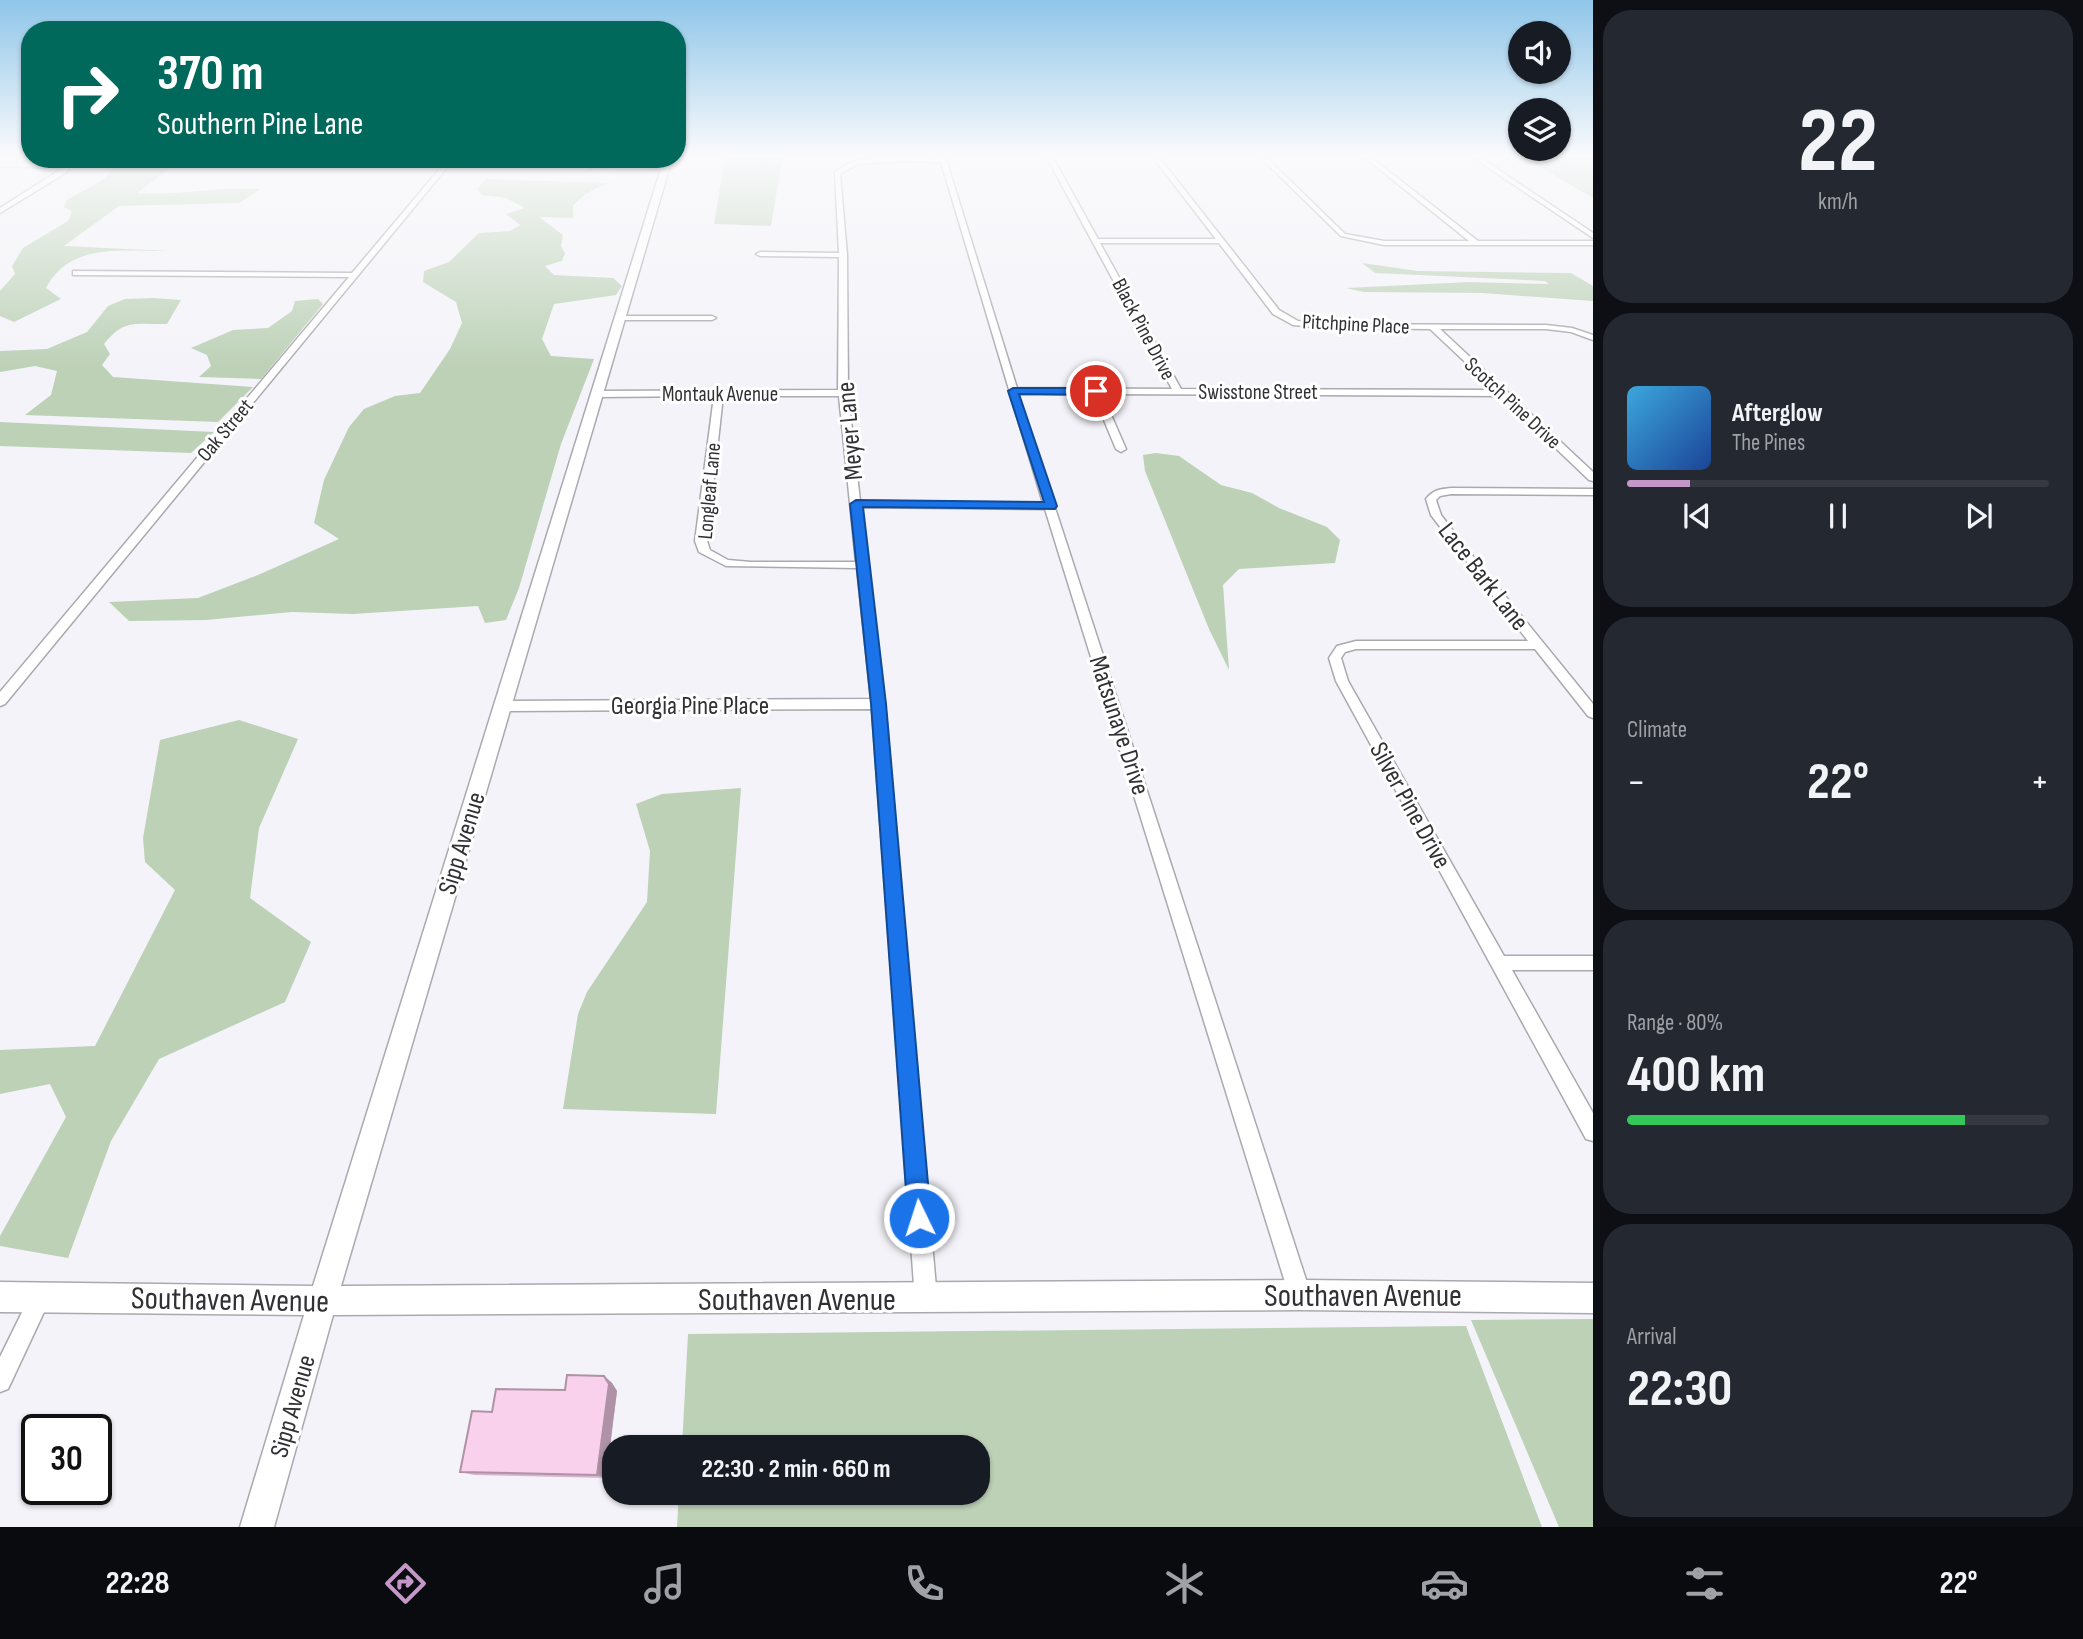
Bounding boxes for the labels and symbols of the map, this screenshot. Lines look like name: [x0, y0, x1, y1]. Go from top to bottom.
street label: Black Pine Drive: [1106, 274, 1181, 384]
street label: Pitchpine Place: [1302, 309, 1410, 340]
street label: Scotch Pine Drive: [1459, 352, 1566, 455]
pin: [1066, 361, 1126, 421]
street label: Meyer Lane: [831, 380, 870, 481]
street label: Swisstone Street: [1198, 380, 1318, 405]
street label: Montauk Avenue: [662, 382, 778, 407]
street label: Oak Street: [192, 394, 259, 467]
street label: Longleaf Lane: [693, 442, 726, 540]
street label: Lace Bark Lane: [1431, 517, 1535, 637]
street label: Matsunaye Drive: [1082, 652, 1156, 799]
street label: Georgia Pine Place: [611, 691, 769, 722]
street label: Silver Pine Drive: [1362, 737, 1457, 874]
street label: Sipp Avenue: [432, 789, 493, 898]
position arrow: [882, 1181, 956, 1255]
street label: Southaven Avenue: [1264, 1277, 1462, 1316]
street label: Southaven Avenue: [131, 1279, 329, 1322]
street label: Southaven Avenue: [698, 1281, 896, 1320]
street label: Sipp Avenue: [264, 1352, 323, 1461]
speed limit sign: 30: [21, 1414, 112, 1505]

